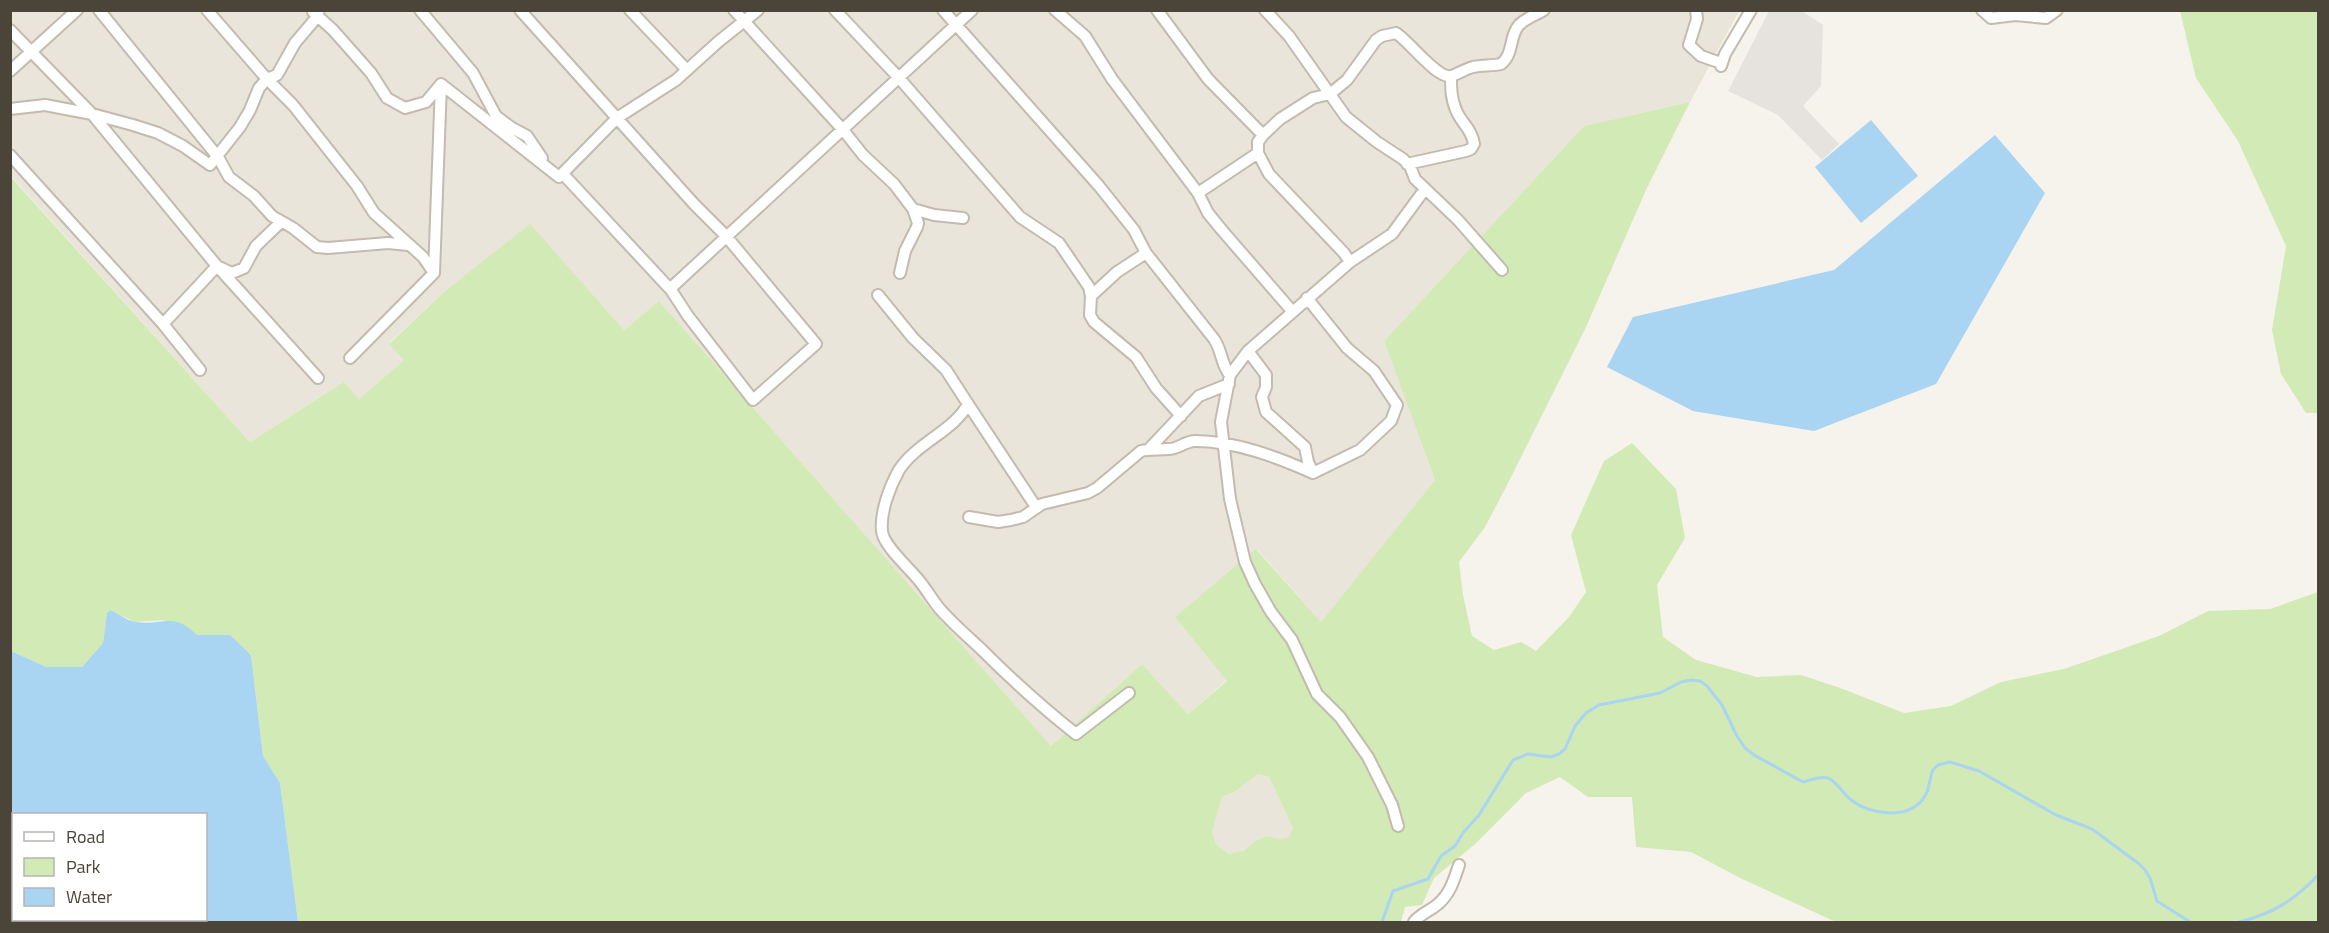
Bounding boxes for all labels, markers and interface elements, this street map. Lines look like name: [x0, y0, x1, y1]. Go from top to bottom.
legend: [12, 813, 207, 921]
text: Road: [66, 823, 105, 850]
text: Park: [66, 853, 101, 880]
text: Water: [66, 883, 112, 910]

